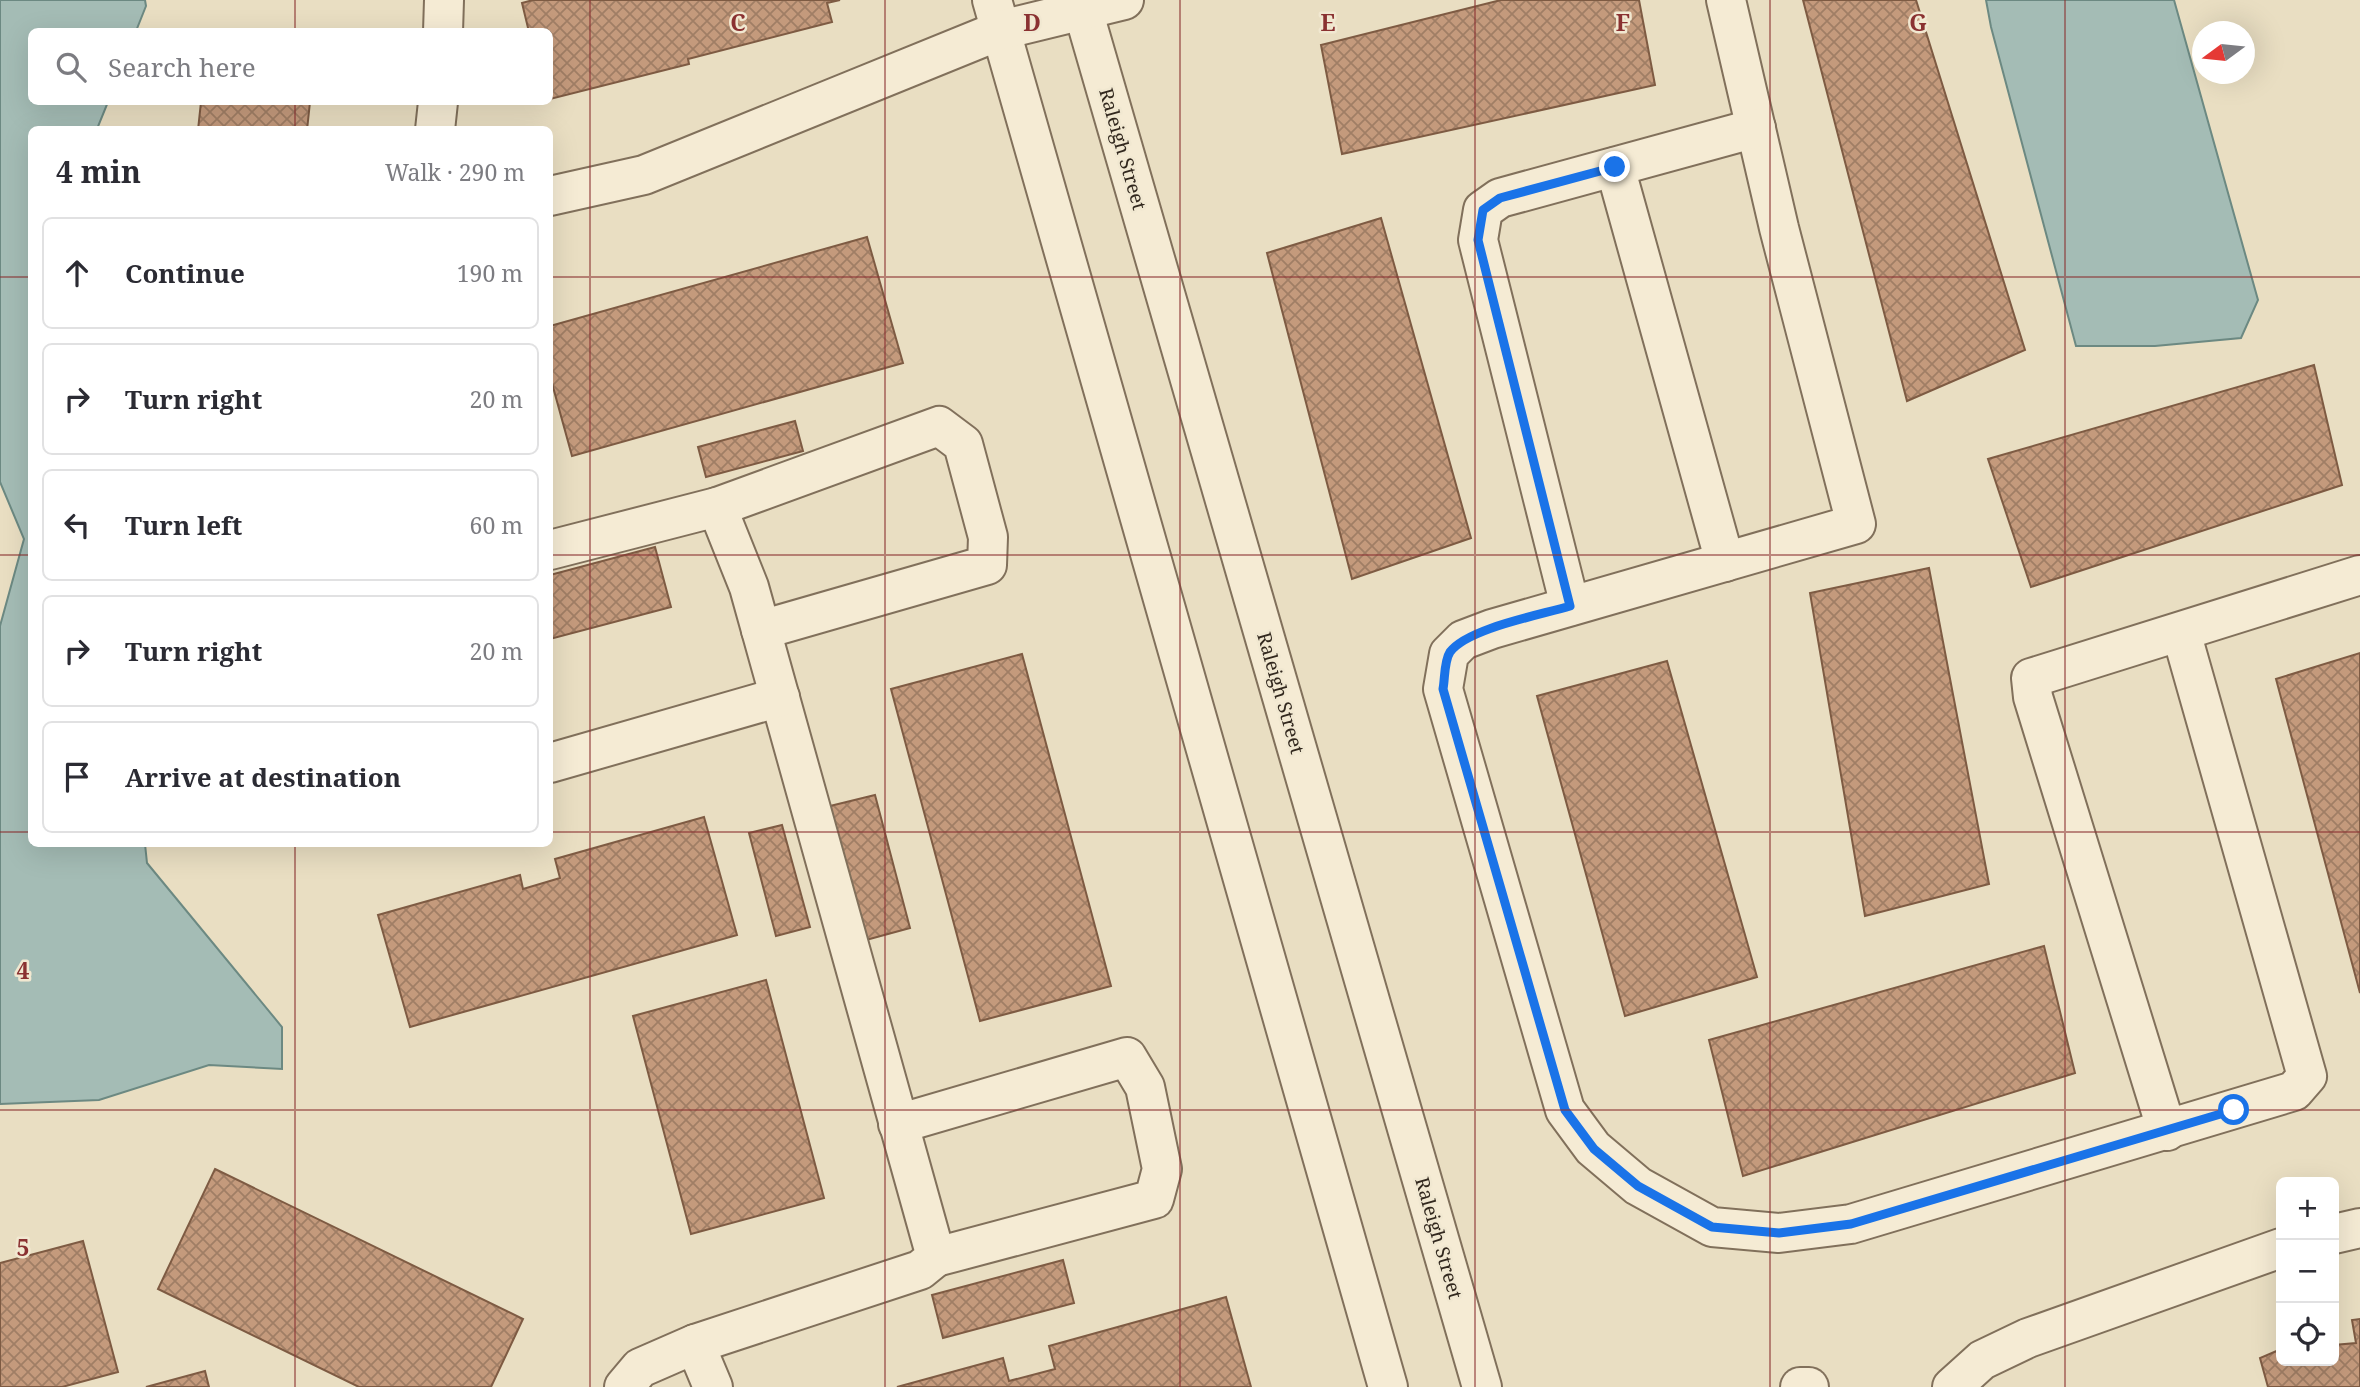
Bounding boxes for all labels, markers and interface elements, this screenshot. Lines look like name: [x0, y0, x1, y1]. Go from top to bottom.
text: C: [730, 6, 746, 38]
text: D: [1023, 6, 1041, 38]
text: E: [1320, 6, 1336, 38]
text: F: [1616, 6, 1630, 38]
text: G: [1909, 6, 1927, 38]
north arrow: [2192, 21, 2255, 84]
search box: [28, 28, 553, 105]
icon: search: [52, 48, 90, 86]
text: Search here: [108, 49, 256, 85]
street label: Raleigh Street: [1093, 85, 1153, 213]
text: 4 min: [56, 151, 141, 192]
route end: [1599, 151, 1630, 182]
text: Walk · 290 m: [385, 156, 525, 188]
icon: ahead: [58, 254, 96, 292]
text: Continue: [125, 255, 245, 291]
text: 190 m: [457, 257, 523, 289]
icon: right: [58, 380, 96, 418]
text: Turn right: [125, 381, 262, 417]
text: 20 m: [470, 383, 523, 415]
icon: left: [58, 506, 96, 544]
text: Turn left: [125, 507, 242, 543]
text: 60 m: [470, 509, 523, 541]
street label: Raleigh Street: [1251, 629, 1311, 757]
icon: right: [58, 632, 96, 670]
text: Turn right: [125, 633, 262, 669]
text: 20 m: [470, 635, 523, 667]
icon: arrive: [58, 758, 96, 796]
text: Arrive at destination: [125, 759, 401, 795]
text: 4: [17, 954, 30, 986]
route start: [2218, 1094, 2249, 1125]
street label: Raleigh Street: [1409, 1174, 1469, 1302]
map controls: [2276, 1177, 2339, 1366]
button: +: [2276, 1177, 2339, 1240]
text: 5: [17, 1231, 30, 1263]
button: −: [2276, 1240, 2339, 1303]
button: locate: [2276, 1303, 2339, 1366]

